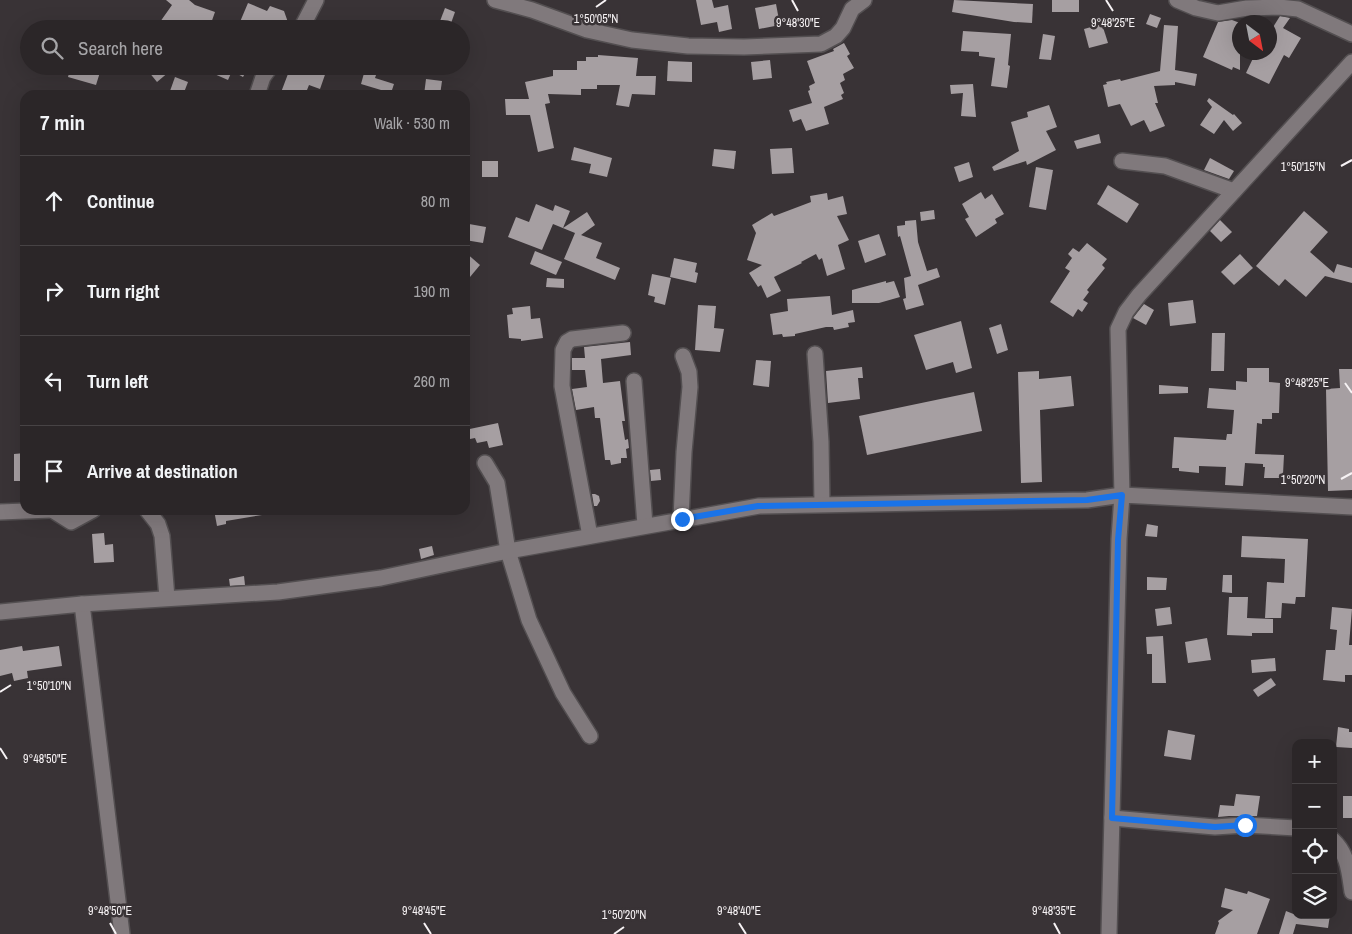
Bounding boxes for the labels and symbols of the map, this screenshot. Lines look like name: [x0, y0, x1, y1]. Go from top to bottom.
text: 1°50'05"N: [574, 11, 618, 27]
text: 9°48'30"E: [776, 15, 820, 31]
text: 9°48'25"E: [1091, 15, 1135, 31]
north arrow: [1232, 15, 1277, 60]
text: 1°50'15"N: [1281, 159, 1325, 175]
text: 9°48'25"E: [1285, 375, 1329, 391]
text: 1°50'20"N: [1281, 472, 1325, 488]
route end: [671, 508, 694, 531]
text: 1°50'10"N: [27, 678, 71, 694]
text: 9°48'50"E: [23, 751, 67, 767]
route start: [1234, 814, 1257, 837]
text: 9°48'50"E: [88, 903, 132, 919]
text: 9°48'45"E: [402, 903, 446, 919]
text: 9°48'40"E: [717, 903, 761, 919]
text: 9°48'35"E: [1032, 903, 1076, 919]
text: 1°50'20"N: [602, 907, 646, 923]

